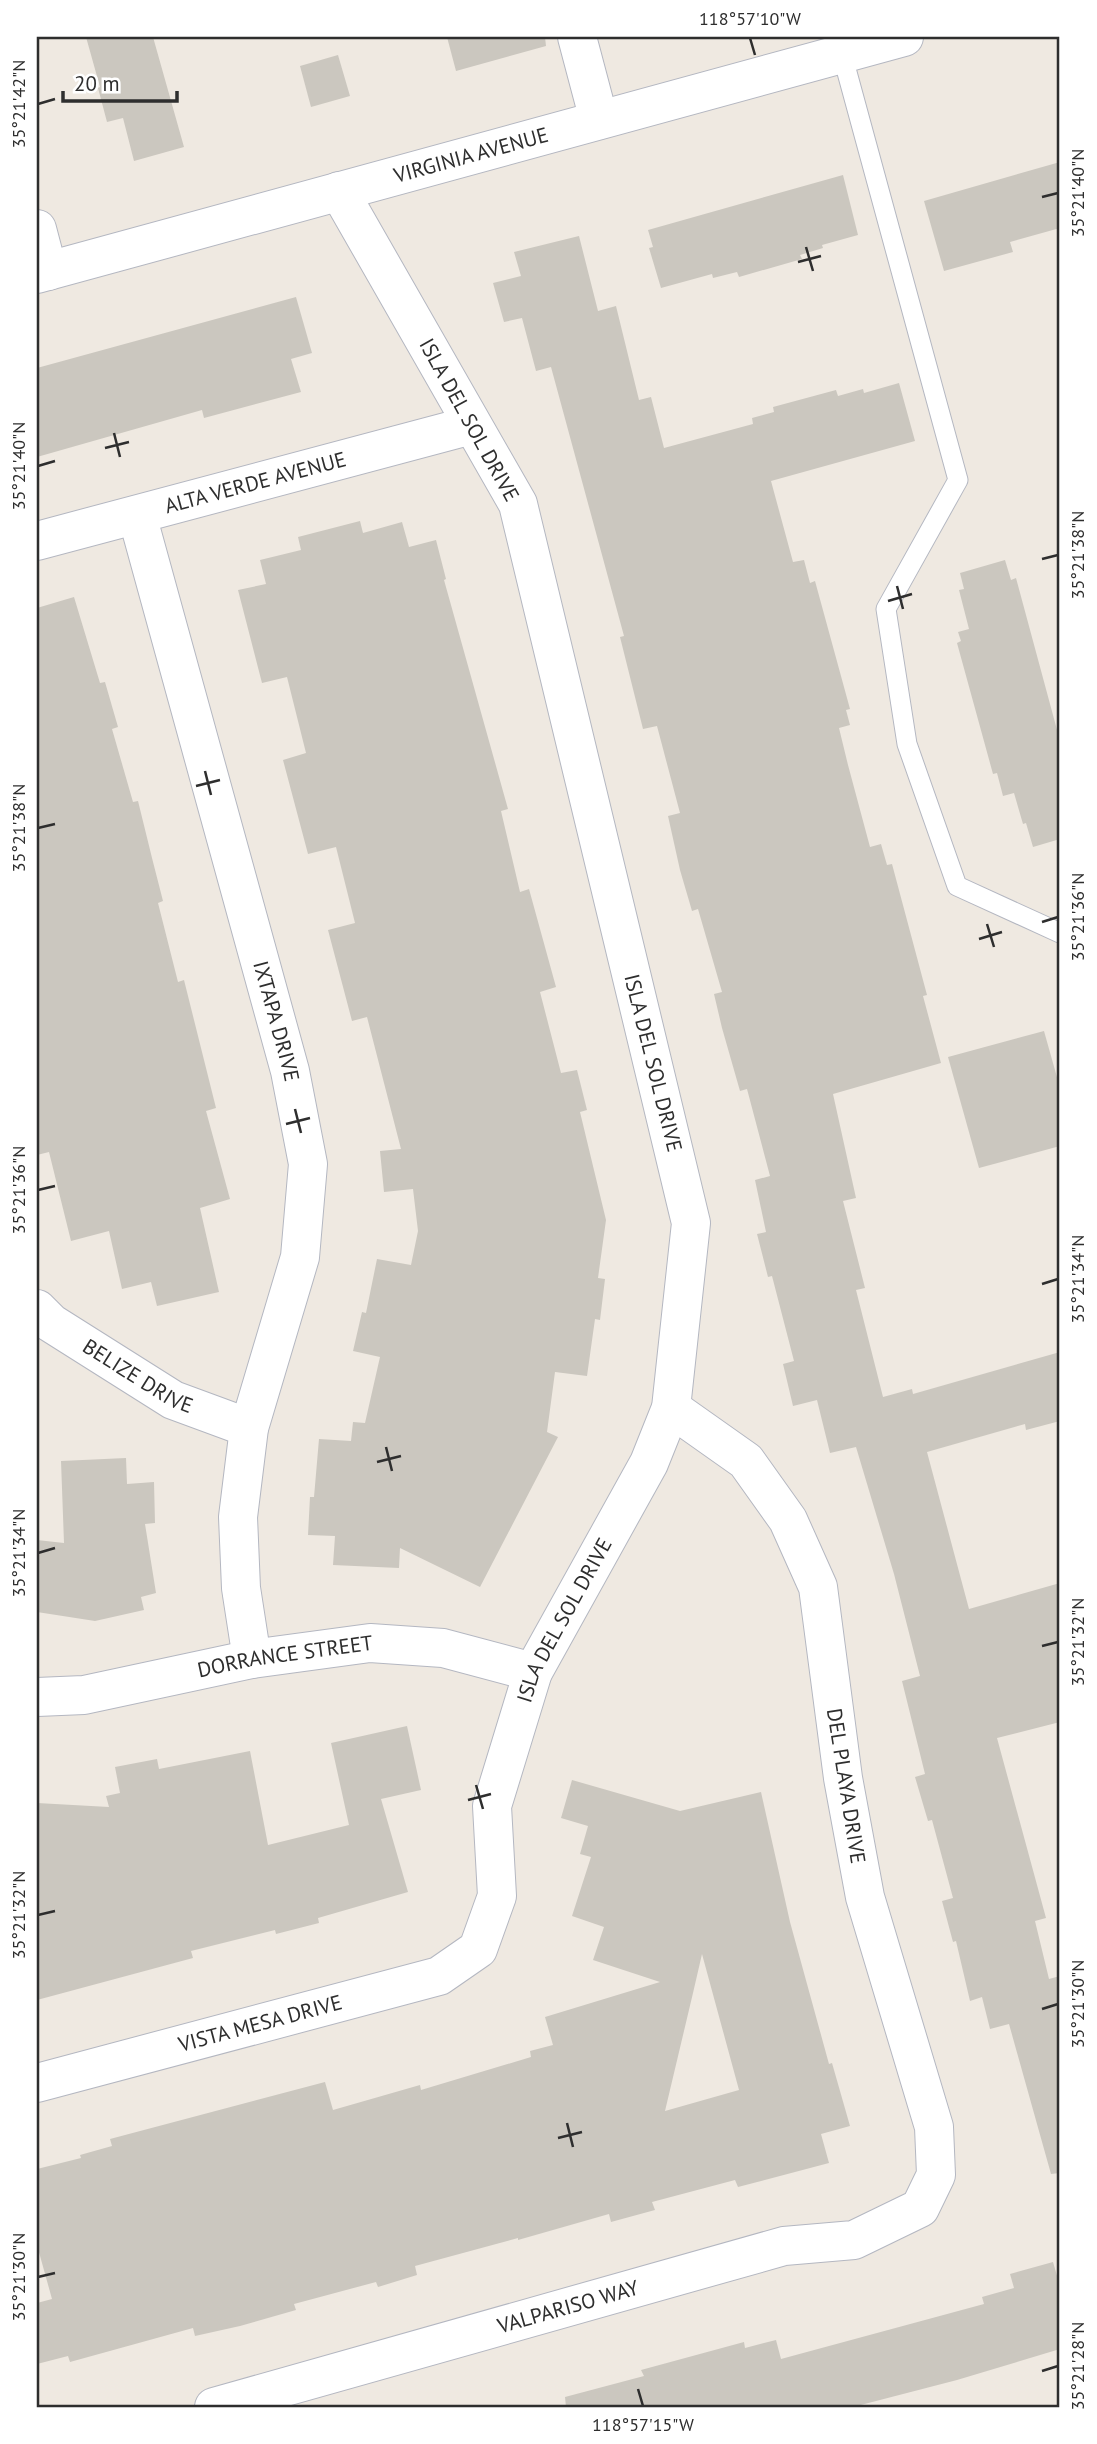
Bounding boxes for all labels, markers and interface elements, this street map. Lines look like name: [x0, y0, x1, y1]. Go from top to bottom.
text: 118°57'10"W: [699, 7, 801, 30]
text: 35°21'42"N: [7, 60, 30, 148]
scale bar: [63, 60, 177, 104]
text: 20 m: [74, 70, 120, 97]
street label: VIRGINIA AVENUE: [390, 121, 551, 189]
text: 35°21'40"N: [1066, 149, 1089, 237]
street label: ISLA DEL SOL DRIVE: [413, 333, 525, 506]
text: 35°21'40"N: [7, 422, 30, 510]
street label: ALTA VERDE AVENUE: [162, 445, 349, 519]
text: 35°21'38"N: [1066, 511, 1089, 599]
text: 35°21'38"N: [7, 784, 30, 872]
text: 35°21'36"N: [1066, 873, 1089, 961]
street label: IXTAPA DRIVE: [247, 958, 306, 1084]
street label: ISLA DEL SOL DRIVE: [618, 971, 689, 1155]
text: 35°21'36"N: [7, 1146, 30, 1234]
text: 35°21'34"N: [1066, 1235, 1089, 1323]
street label: BELIZE DRIVE: [78, 1333, 197, 1419]
text: 35°21'34"N: [7, 1509, 30, 1597]
street label: ISLA DEL SOL DRIVE: [510, 1533, 618, 1706]
text: 35°21'32"N: [1066, 1598, 1089, 1686]
street label: DORRANCE STREET: [195, 1629, 375, 1683]
street label: DEL PLAYA DRIVE: [821, 1706, 872, 1866]
text: 35°21'32"N: [7, 1871, 30, 1959]
text: 35°21'30"N: [1066, 1960, 1089, 2048]
street label: VISTA MESA DRIVE: [174, 1988, 345, 2058]
text: 35°21'30"N: [7, 2233, 30, 2321]
street label: VALPARISO WAY: [493, 2274, 642, 2340]
text: 35°21'28"N: [1066, 2322, 1089, 2410]
text: 118°57'15"W: [592, 2413, 694, 2436]

